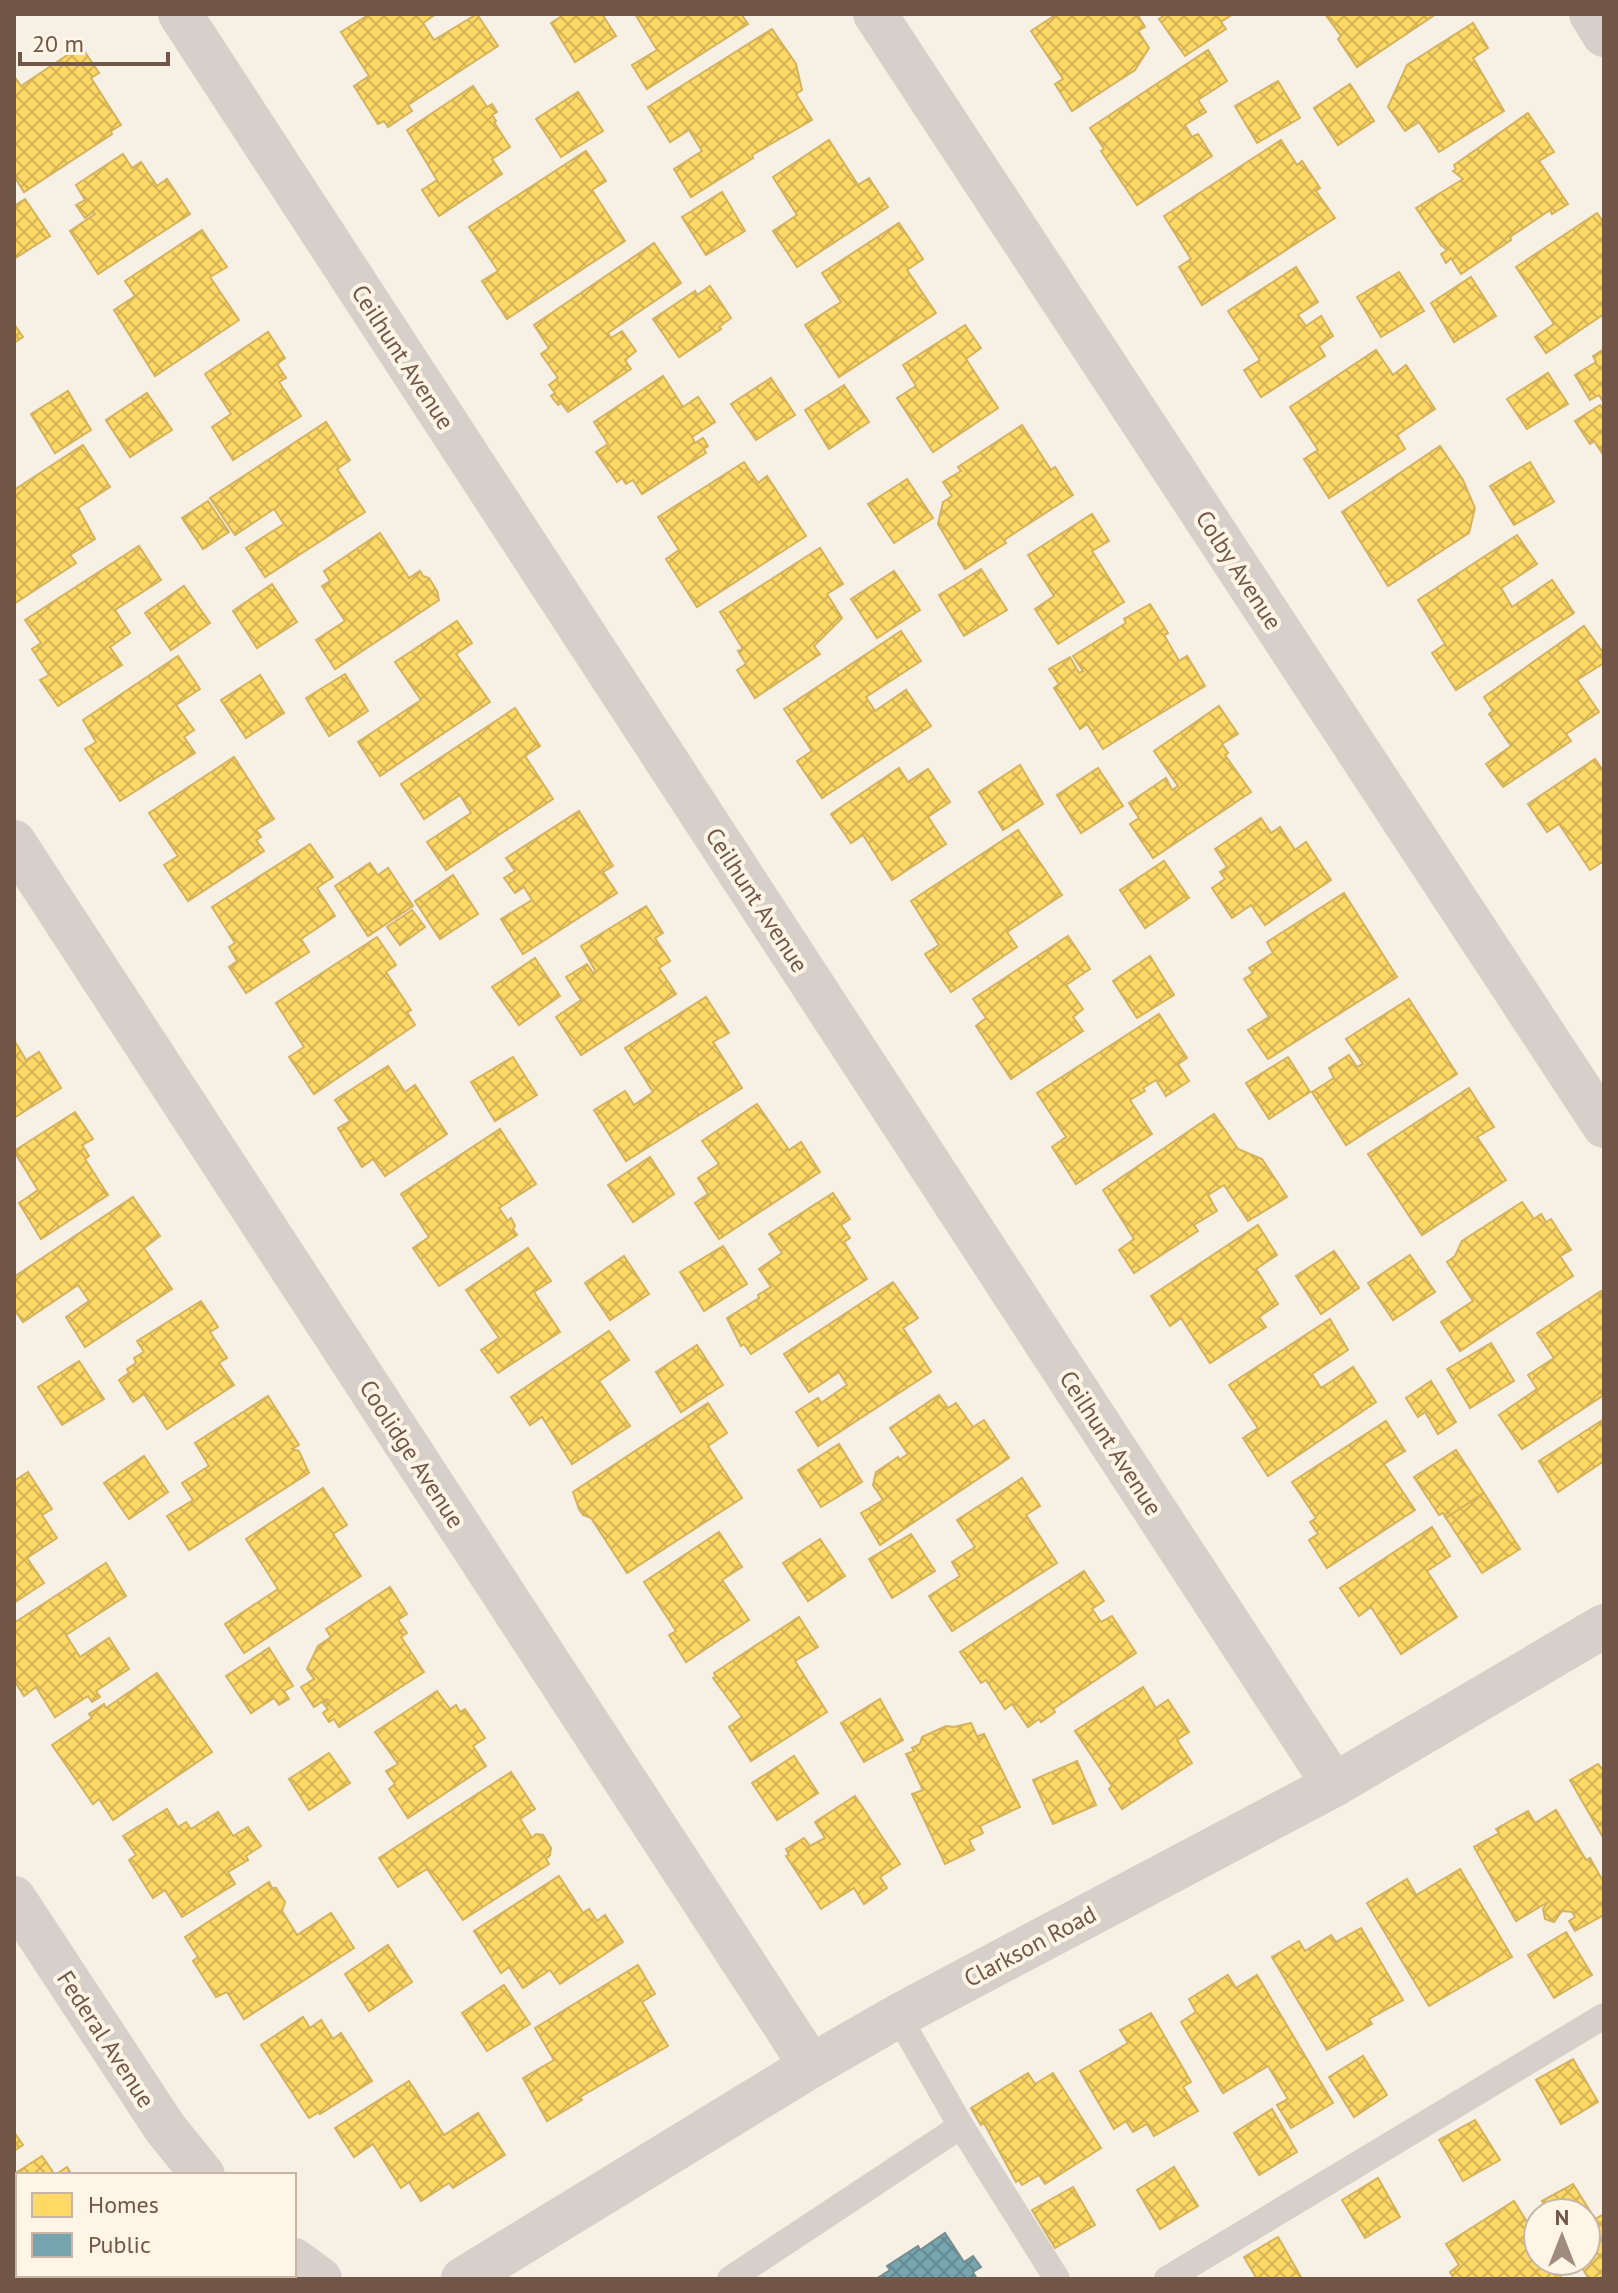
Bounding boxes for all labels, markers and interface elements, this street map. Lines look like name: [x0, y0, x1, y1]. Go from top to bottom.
scale bar: [20, 16, 168, 66]
text: 20 m: [32, 28, 84, 59]
street label: Ceilhunt Avenue: [345, 279, 461, 435]
street label: Colby Avenue: [1189, 504, 1289, 636]
street label: Ceilhunt Avenue: [699, 822, 815, 978]
street label: Ceilhunt Avenue: [1053, 1365, 1169, 1521]
street label: Coolidge Avenue: [353, 1374, 471, 1534]
street label: Clarkson Road: [958, 1898, 1102, 1994]
street label: Federal Avenue: [50, 1965, 162, 2113]
legend: [16, 2173, 296, 2277]
text: Homes: [88, 2189, 159, 2220]
north arrow: [1522, 2197, 1602, 2277]
text: N: [1555, 2203, 1569, 2231]
text: Public: [88, 2229, 151, 2260]

